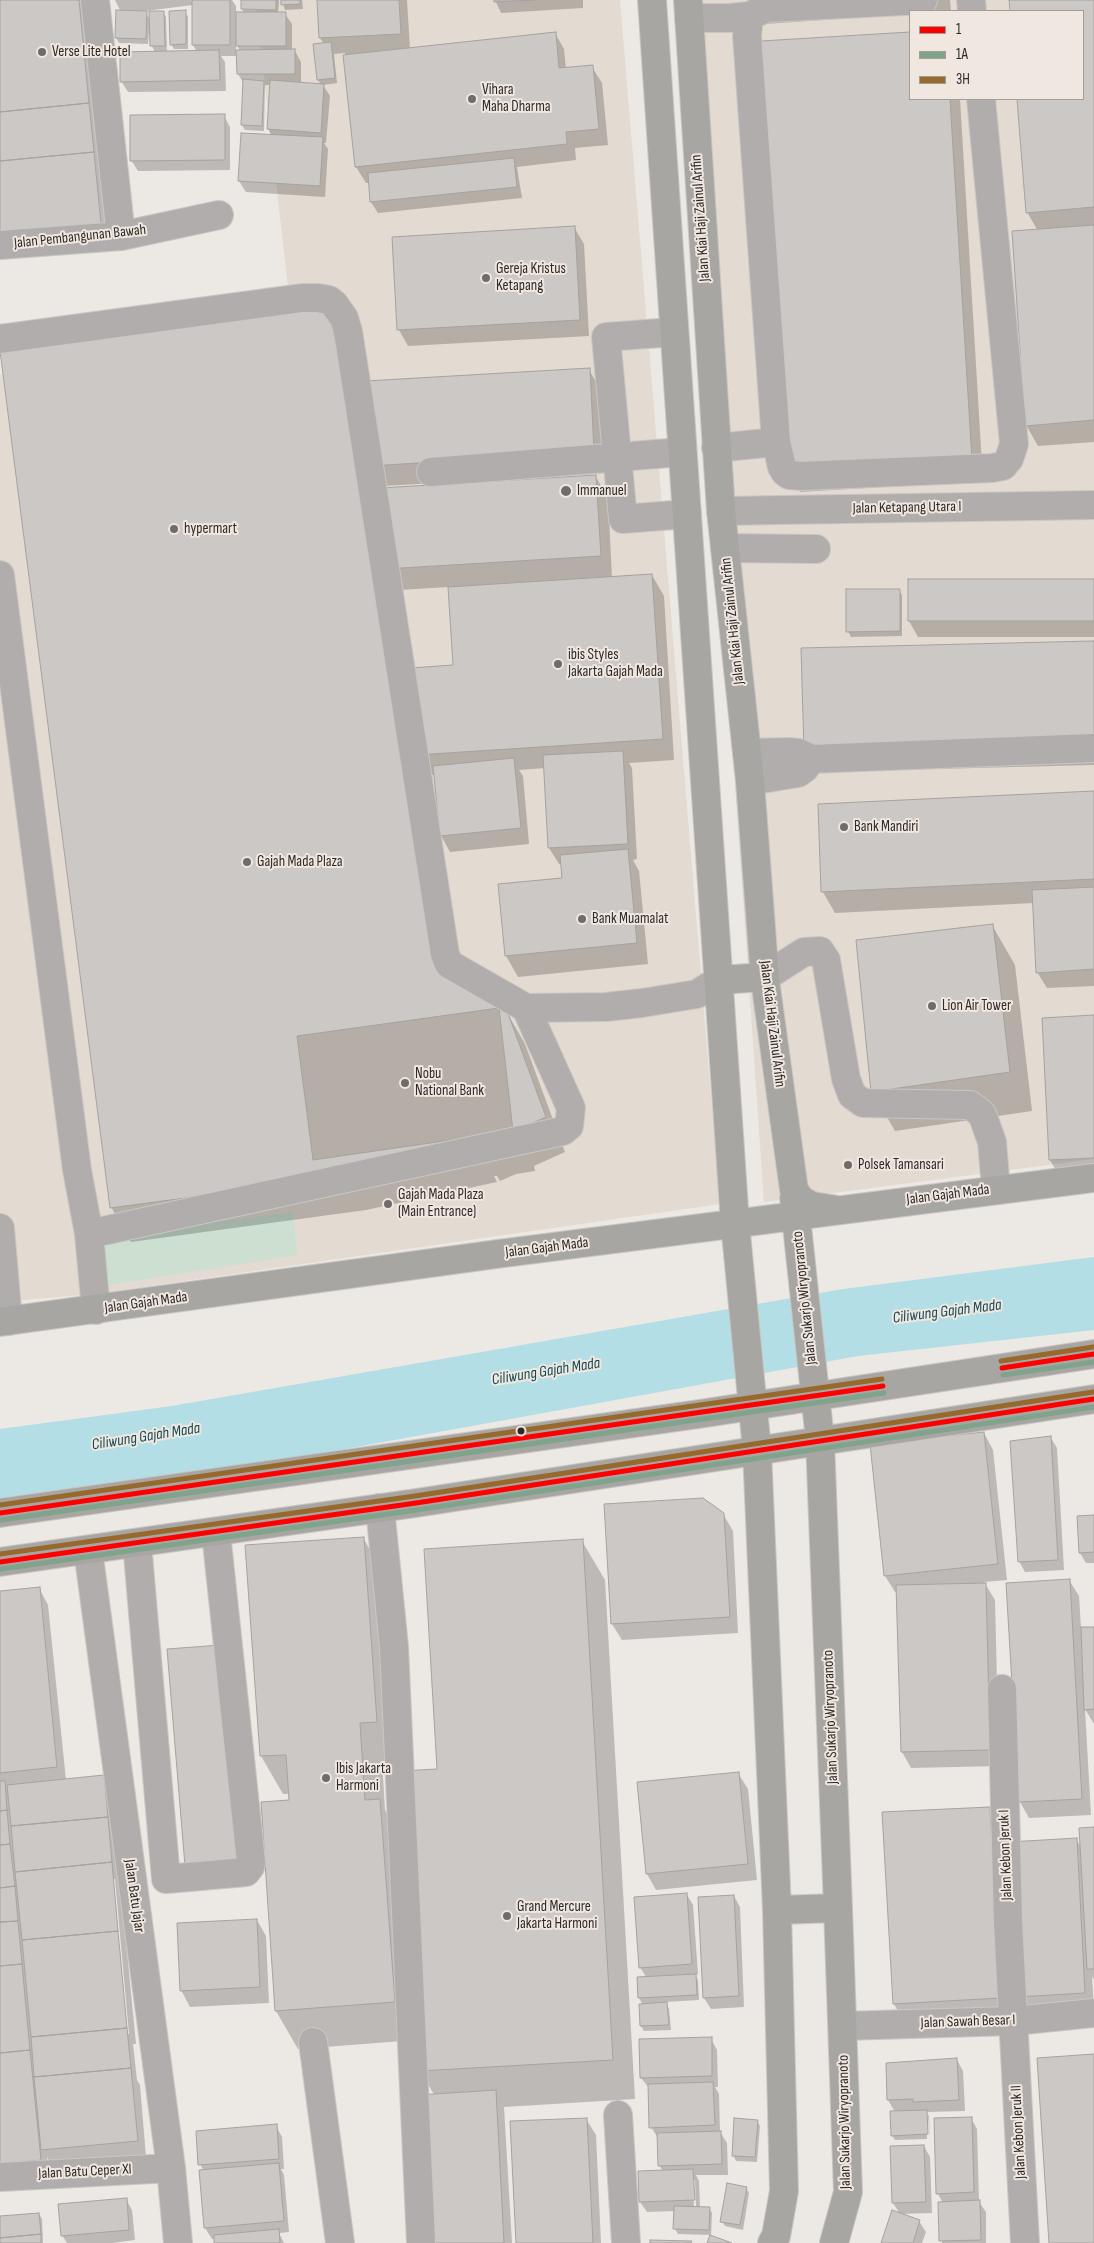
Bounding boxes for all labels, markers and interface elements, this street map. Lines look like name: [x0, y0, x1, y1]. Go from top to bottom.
legend: [909, 10, 1084, 100]
text: 1: [956, 20, 961, 39]
place label: Verse Lite Hotel: [52, 43, 131, 61]
text: 1A: [956, 45, 968, 64]
marker: Verse Lite Hotel: [36, 46, 48, 58]
text: 3H: [956, 70, 970, 89]
place label: Vihara Maha Dharma: [482, 81, 551, 116]
marker: Vihara Maha Dharma: [466, 93, 478, 105]
street label: Jalan Kiai Haji Zainul Arifin: [688, 154, 714, 282]
street label: Jalan Pembangunan Bawah: [13, 221, 147, 253]
place label: Gereja Kristus Ketapang: [496, 260, 566, 295]
marker: Gereja Kristus Ketapang: [480, 272, 492, 284]
place label: Immanuel: [577, 482, 627, 500]
marker: Immanuel: [559, 484, 573, 498]
street label: Jalan Ketapang Utara I: [852, 498, 962, 518]
place label: hypermart: [184, 520, 237, 538]
marker: hypermart: [168, 523, 180, 535]
street label: Jalan Kiai Haji Zainul Arifin: [717, 557, 749, 685]
place label: ibis Styles Jakarta Gajah Mada: [568, 646, 663, 681]
marker: ibis Styles Jakarta Gajah Mada: [552, 658, 564, 670]
place label: Bank Mandiri: [854, 818, 918, 836]
marker: Bank Mandiri: [838, 821, 850, 833]
place label: Gajah Mada Plaza: [257, 853, 343, 871]
marker: Gajah Mada Plaza: [241, 856, 253, 868]
place label: Bank Muamalat: [592, 910, 669, 928]
marker: Bank Muamalat: [576, 913, 588, 925]
street label: Jalan Kiai Haji Zainul Arifin: [755, 960, 789, 1088]
place label: Lion Air Tower: [942, 997, 1011, 1015]
marker: Lion Air Tower: [926, 1000, 938, 1012]
place label: Nobu National Bank: [415, 1065, 484, 1100]
marker: Nobu National Bank: [399, 1077, 411, 1089]
place label: Polsek Tamansari: [858, 1156, 944, 1174]
marker: Polsek Tamansari: [842, 1159, 854, 1171]
street label: Jalan Gajah Mada: [906, 1181, 990, 1209]
place label: Gajah Mada Plaza (Main Entrance): [398, 1186, 484, 1221]
marker: Gajah Mada Plaza (Main Entrance): [382, 1198, 394, 1210]
street label: Jalan Sukarjo Wiryopranoto: [789, 1230, 821, 1366]
street label: Jalan Gajah Mada: [505, 1234, 589, 1262]
street label: Jalan Gajah Mada: [103, 1288, 189, 1318]
water label: Ciliwung Gajah Mada: [891, 1296, 1003, 1328]
water label: Ciliwung Gajah Mada: [490, 1354, 602, 1390]
water label: Ciliwung Gajah Mada: [90, 1419, 202, 1455]
unlabelled marker: [516, 1426, 526, 1436]
street label: Jalan Sukarjo Wiryopranoto: [820, 1650, 842, 1784]
place label: Ibis Jakarta Harmoni: [336, 1760, 391, 1795]
marker: Ibis Jakarta Harmoni: [320, 1772, 332, 1784]
street label: Jalan Kebon Jeruk I: [995, 1809, 1017, 1901]
street label: Jalan Batu Jajar: [120, 1858, 148, 1934]
place label: Grand Mercure Jakarta Harmoni: [517, 1898, 597, 1933]
marker: Grand Mercure Jakarta Harmoni: [501, 1910, 513, 1922]
street label: Jalan Sawah Besar I: [920, 2011, 1016, 2033]
street label: Jalan Sukarjo Wiryopranoto: [835, 2055, 855, 2189]
street label: Jalan Kebon Jeruk II: [1008, 2085, 1030, 2179]
street label: Jalan Batu Ceper XI: [38, 2161, 132, 2183]

